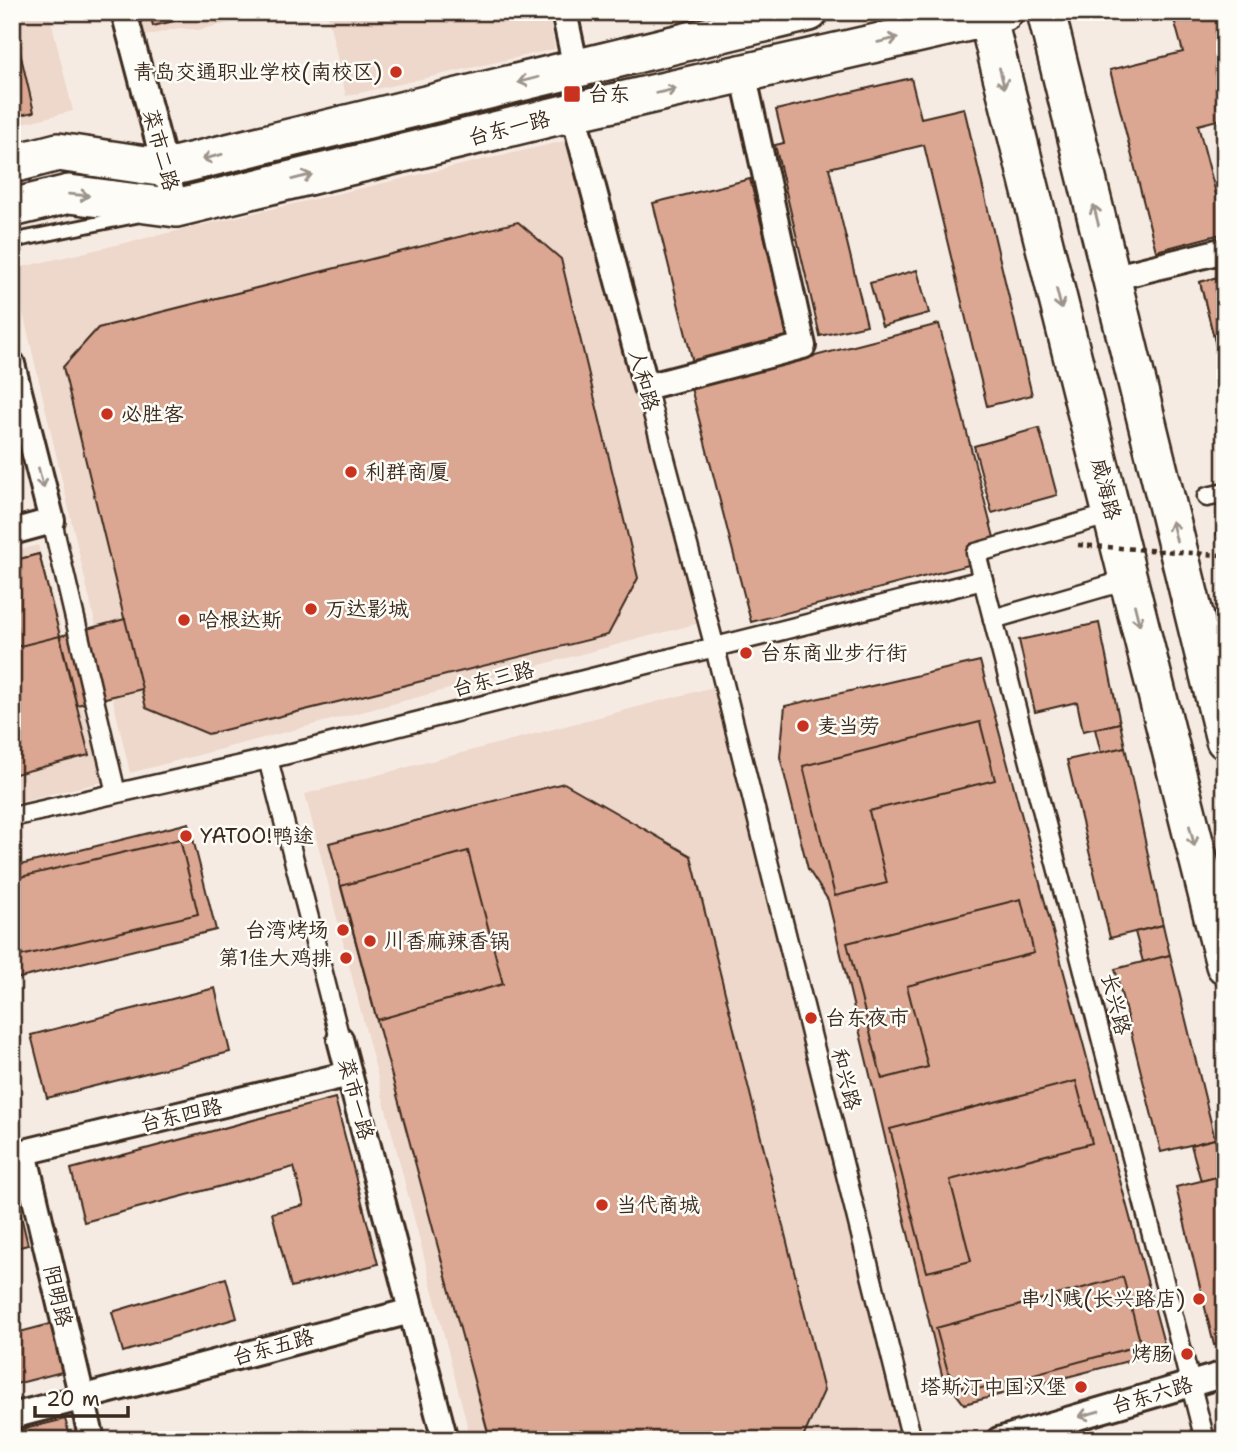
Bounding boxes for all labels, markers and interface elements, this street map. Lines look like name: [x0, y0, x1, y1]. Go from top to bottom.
one-way arrow: [876, 33, 899, 47]
place label: 青岛交通职业学校(南校区): [133, 58, 382, 86]
marker: 青岛交通职业学校(南校区): [388, 64, 404, 80]
one-way arrow: [996, 67, 1009, 89]
one-way arrow: [517, 74, 540, 87]
place label: 台东: [588, 80, 630, 108]
marker: 台东: [562, 84, 582, 104]
one-way arrow: [654, 84, 677, 97]
street label: 台东一路: [465, 104, 553, 152]
street label: 菜市二路: [137, 106, 185, 194]
one-way arrow: [201, 151, 224, 164]
one-way arrow: [290, 170, 313, 184]
one-way arrow: [67, 189, 90, 202]
one-way arrow: [1089, 204, 1102, 226]
one-way arrow: [1053, 287, 1066, 310]
street label: 人和路: [622, 346, 666, 414]
place label: 必胜客: [121, 400, 184, 428]
marker: 必胜客: [99, 406, 115, 422]
street label: 威海路: [1085, 455, 1127, 523]
place label: 利群商厦: [365, 458, 449, 486]
marker: 利群商厦: [343, 464, 359, 480]
one-way arrow: [35, 466, 48, 489]
one-way arrow: [1167, 520, 1180, 543]
place label: 万达影城: [325, 595, 409, 623]
marker: 万达影城: [303, 601, 319, 617]
one-way arrow: [1131, 603, 1144, 626]
place label: 哈根达斯: [198, 606, 282, 634]
marker: 哈根达斯: [176, 612, 192, 628]
place label: 台东商业步行街: [760, 639, 907, 667]
marker: 台东商业步行街: [738, 645, 754, 661]
street label: 台东三路: [449, 655, 537, 703]
place label: 麦当劳: [817, 712, 880, 740]
marker: 麦当劳: [795, 718, 811, 734]
place label: YATOO!鸭途: [200, 822, 314, 850]
one-way arrow: [1186, 824, 1199, 846]
marker: YATOO!鸭途: [178, 828, 194, 844]
place label: 台湾烤场: [245, 916, 329, 944]
marker: 台湾烤场: [335, 922, 351, 938]
place label: 川香麻辣香锅: [384, 927, 510, 955]
marker: 川香麻辣香锅: [362, 933, 378, 949]
place label: 第1佳大鸡排: [218, 944, 332, 972]
marker: 第1佳大鸡排: [338, 950, 354, 966]
street label: 长兴路: [1095, 970, 1137, 1038]
place label: 台东夜市: [825, 1004, 909, 1032]
marker: 台东夜市: [803, 1010, 819, 1026]
street label: 和兴路: [825, 1045, 867, 1113]
street label: 菜市一路: [332, 1055, 380, 1143]
street label: 台东四路: [137, 1092, 225, 1138]
place label: 当代商城: [616, 1191, 700, 1219]
marker: 当代商城: [594, 1197, 610, 1213]
street label: 阳明路: [37, 1262, 79, 1330]
place label: 串小贱(长兴路店): [1020, 1285, 1185, 1313]
marker: 串小贱(长兴路店): [1191, 1291, 1207, 1307]
street label: 台东五路: [229, 1323, 317, 1371]
place label: 烤肠: [1131, 1340, 1173, 1368]
marker: 烤肠: [1179, 1346, 1195, 1362]
street label: 台东六路: [1108, 1370, 1196, 1420]
place label: 塔斯汀中国汉堡: [920, 1373, 1067, 1401]
scale bar: [35, 1375, 128, 1419]
marker: 塔斯汀中国汉堡: [1073, 1379, 1089, 1395]
text: 20 m: [46, 1385, 100, 1413]
one-way arrow: [1078, 1408, 1100, 1421]

